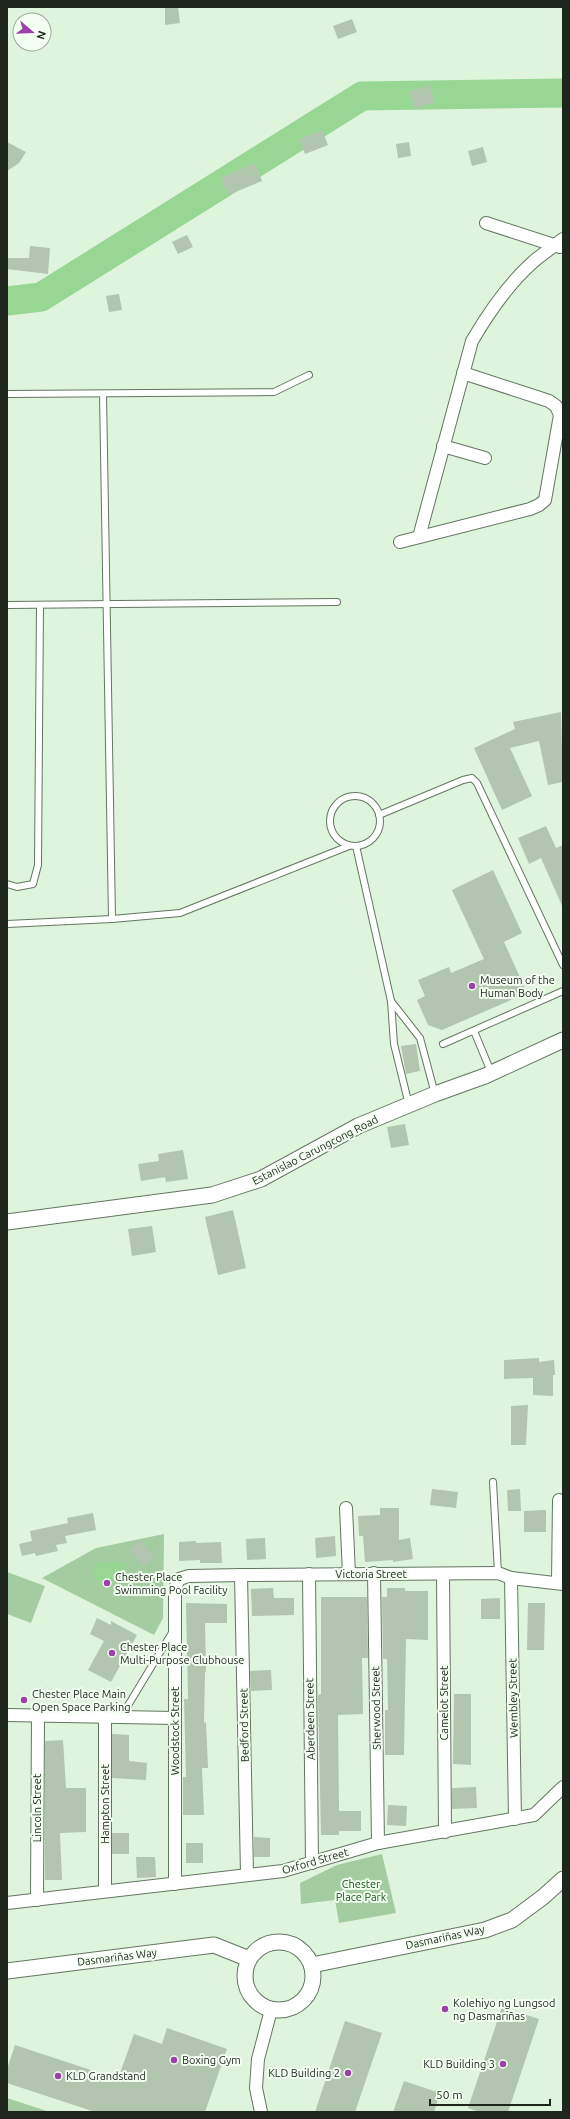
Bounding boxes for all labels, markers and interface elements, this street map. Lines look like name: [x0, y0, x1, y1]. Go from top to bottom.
north arrow: [12, 12, 52, 52]
text: N: [34, 29, 48, 41]
place label: Museum of the Human Body: [480, 974, 555, 999]
marker: Museum of the Human Body: [467, 981, 477, 991]
street label: Estanislao Carungcong Road: [250, 1113, 380, 1187]
street label: Victoria Street: [335, 1568, 407, 1580]
place label: Chester Place Swimming Pool Facility: [115, 1571, 228, 1596]
marker: Chester Place Swimming Pool Facility: [102, 1578, 112, 1588]
place label: Chester Place Multi-Purpose Clubhouse: [120, 1641, 244, 1666]
marker: Chester Place Multi-Purpose Clubhouse: [107, 1648, 117, 1658]
street label: Wembley Street: [506, 1657, 520, 1738]
street label: Sherwood Street: [369, 1665, 383, 1750]
street label: Camelot Street: [438, 1665, 450, 1740]
street label: Aberdeen Street: [303, 1677, 317, 1760]
street label: Woodstock Street: [169, 1686, 181, 1775]
street label: Bedford Street: [237, 1687, 251, 1762]
place label: Chester Place Main Open Space Parking: [32, 1688, 131, 1713]
marker: Chester Place Main Open Space Parking: [19, 1695, 29, 1705]
street label: Hampton Street: [99, 1764, 111, 1844]
street label: Lincoln Street: [31, 1773, 43, 1842]
street label: Oxford Street: [280, 1846, 350, 1876]
park label: Chester Place Park: [336, 1878, 387, 1903]
street label: Dasmariñas Way: [404, 1923, 486, 1951]
street label: Dasmariñas Way: [76, 1946, 158, 1968]
place label: Kolehiyo ng Lungsod ng Dasmariñas: [453, 1997, 555, 2022]
marker: Kolehiyo ng Lungsod ng Dasmariñas: [440, 2004, 450, 2014]
place label: Boxing Gym: [182, 2054, 241, 2066]
marker: Boxing Gym: [169, 2055, 179, 2065]
place label: KLD Building 3: [423, 2058, 495, 2070]
marker: KLD Building 3: [498, 2059, 508, 2069]
place label: KLD Building 2: [268, 2067, 340, 2079]
marker: KLD Building 2: [343, 2068, 353, 2078]
place label: KLD Grandstand: [66, 2070, 146, 2082]
marker: KLD Grandstand: [53, 2071, 63, 2081]
scale bar: [430, 2081, 550, 2107]
text: 50 m: [436, 2088, 463, 2101]

